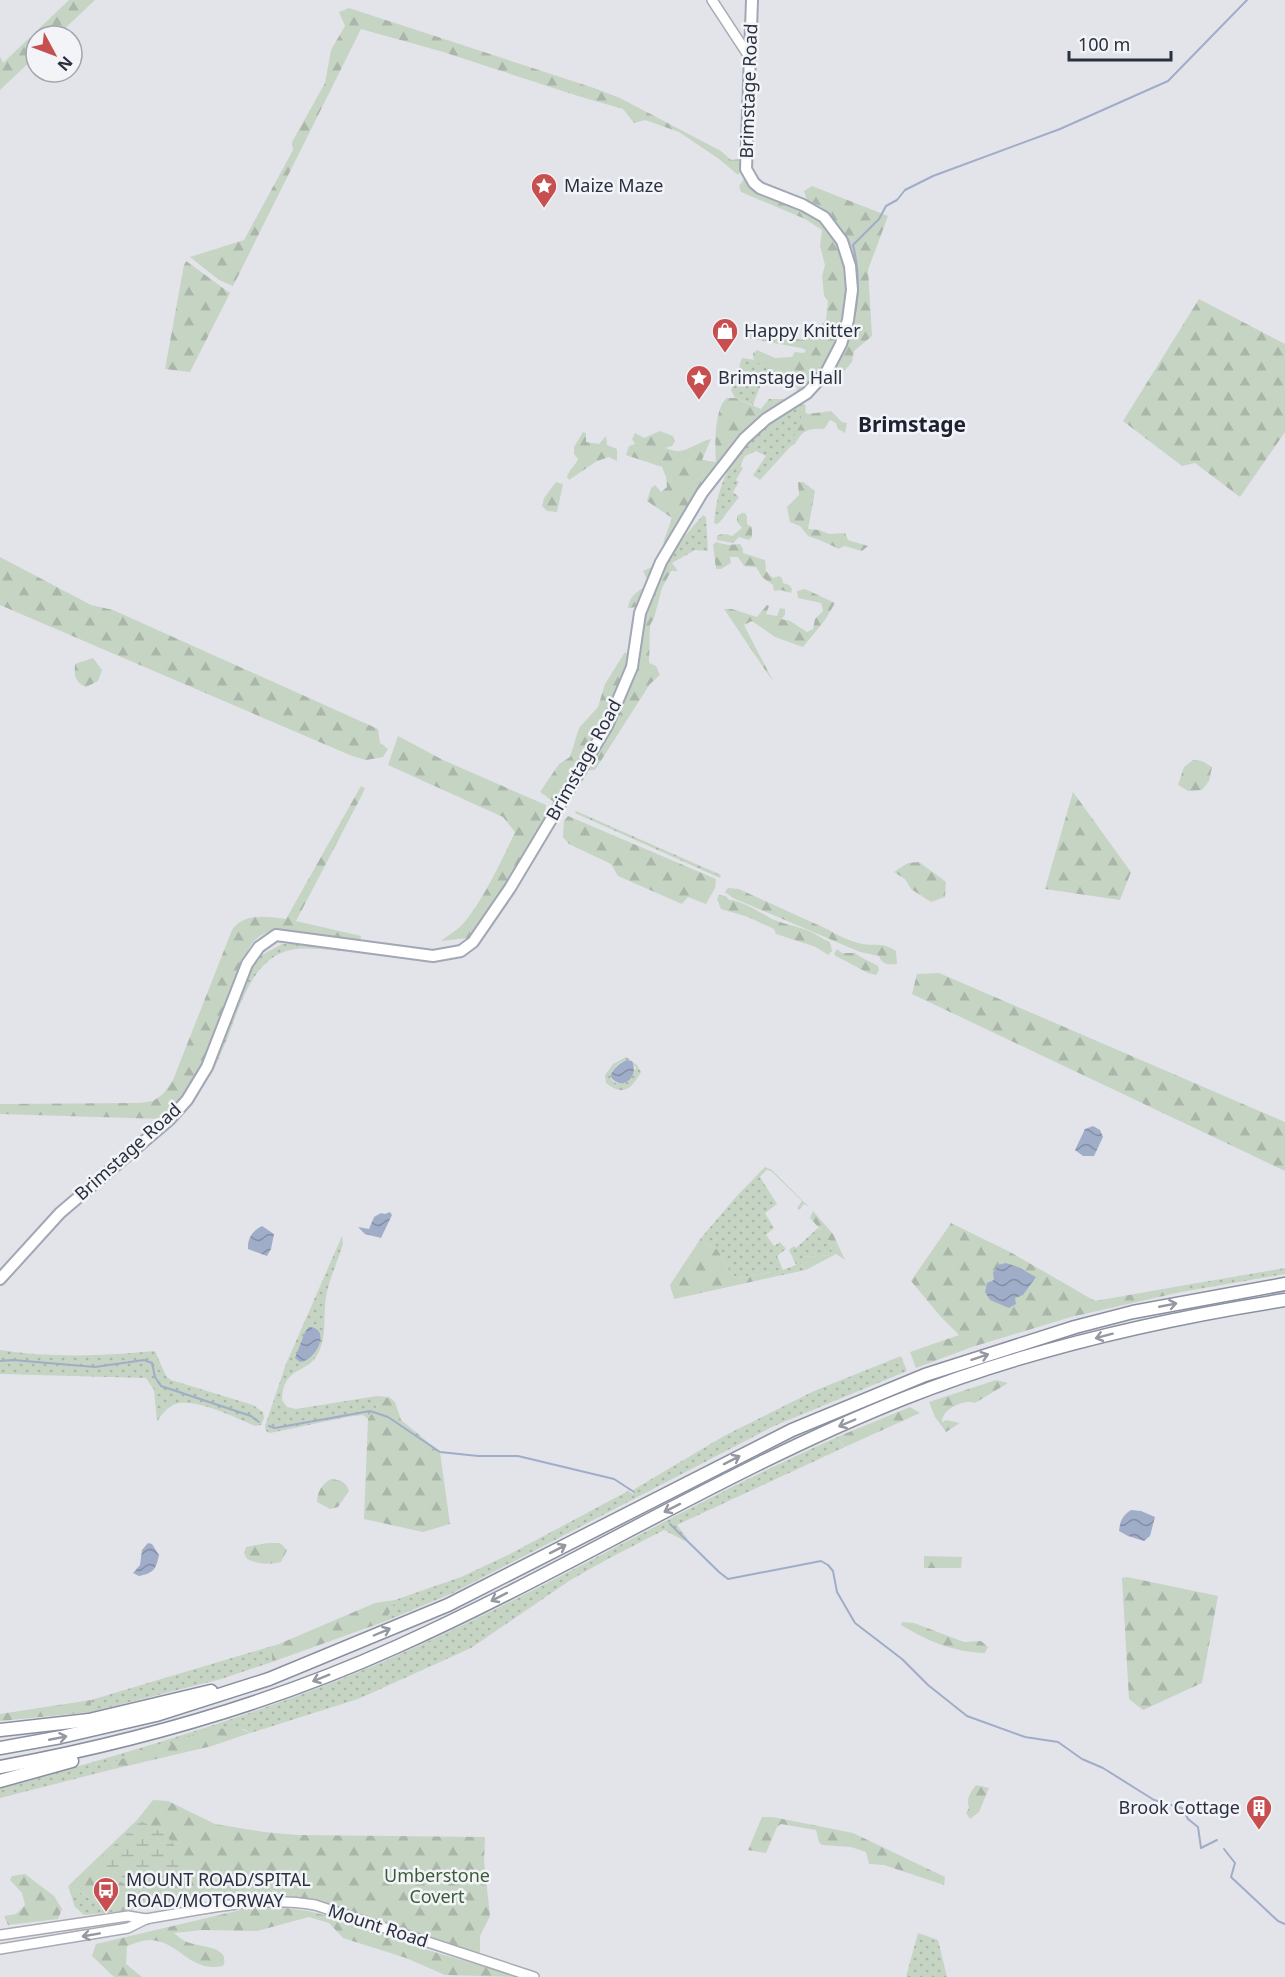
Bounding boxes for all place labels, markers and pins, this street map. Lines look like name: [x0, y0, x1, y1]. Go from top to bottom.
place icon: Maize Maze: [529, 171, 559, 209]
place label: Maize Maze: [564, 173, 663, 197]
shop icon: Happy Knitter: [710, 316, 740, 354]
place label: Happy Knitter: [744, 318, 861, 342]
place icon: Brimstage Hall: [684, 363, 714, 401]
place label: Brimstage Hall: [718, 365, 842, 389]
building icon: Brook Cottage: [1244, 1793, 1274, 1831]
place label: Brook Cottage: [1119, 1795, 1240, 1819]
place label: MOUNT ROAD/SPITAL ROAD/MOTORWAY: [126, 1867, 311, 1912]
bus stop icon: MOUNT ROAD/SPITAL ROAD/MOTORWAY: [91, 1875, 121, 1913]

